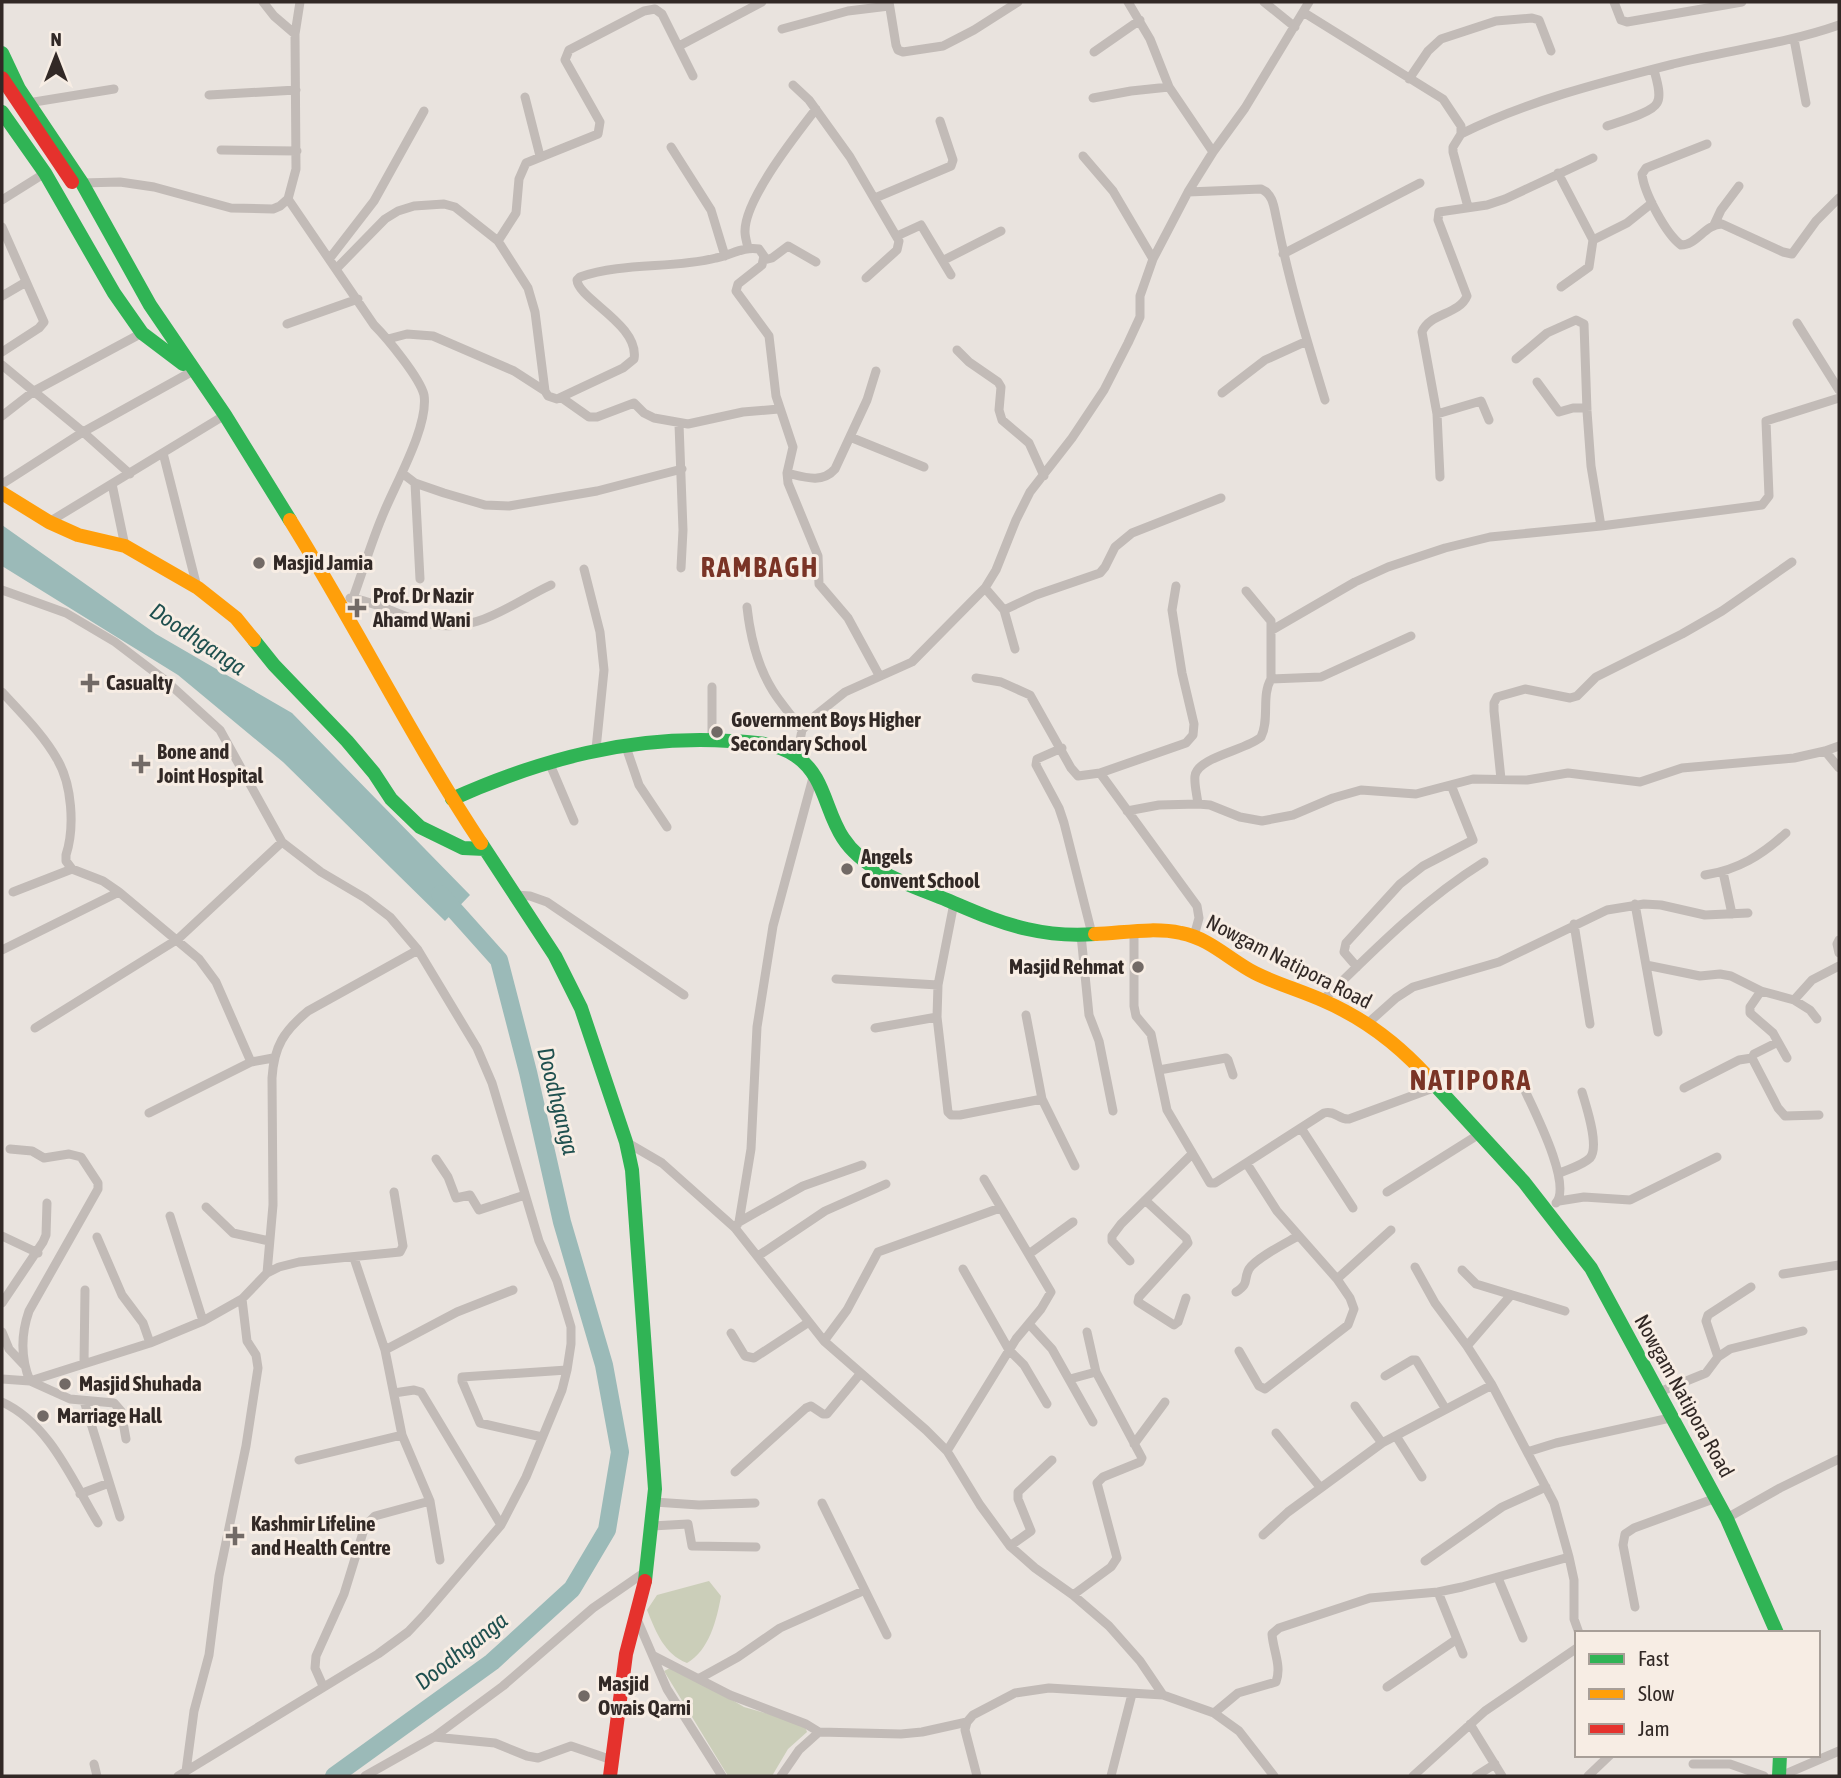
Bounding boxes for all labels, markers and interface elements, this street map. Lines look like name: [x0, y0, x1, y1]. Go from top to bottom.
north arrow: [21, 21, 91, 91]
text: N: [50, 28, 62, 50]
place label: Masjid Jamia: [273, 550, 373, 574]
district label: RAMBAGH: [701, 551, 819, 583]
marker: Masjid Jamia: [251, 555, 267, 571]
place label: Prof. Dr Nazir Ahamd Wani: [372, 583, 474, 631]
water label: Doodhganga: [145, 598, 251, 681]
marker: Prof. Dr Nazir Ahamd Wani: [347, 598, 367, 618]
place label: Casualty: [106, 670, 173, 694]
marker: Casualty: [80, 673, 100, 693]
place label: Government Boys Higher Secondary School: [731, 707, 921, 755]
marker: Government Boys Higher Secondary School: [709, 724, 725, 740]
place label: Bone and Joint Hospital: [156, 739, 264, 787]
marker: Bone and Joint Hospital: [131, 754, 151, 774]
place label: Angels Convent School: [860, 844, 980, 892]
marker: Angels Convent School: [839, 861, 855, 877]
street label: Nowgam Natipora Road: [1203, 909, 1376, 1013]
place label: Masjid Rehmat: [1009, 954, 1124, 978]
marker: Masjid Rehmat: [1130, 959, 1146, 975]
water label: Doodhganga: [532, 1045, 584, 1158]
district label: NATIPORA: [1410, 1064, 1532, 1096]
street label: Nowgam Natipora Road: [1630, 1310, 1740, 1481]
place label: Masjid Shuhada: [79, 1371, 202, 1395]
marker: Masjid Shuhada: [57, 1376, 73, 1392]
place label: Marriage Hall: [57, 1403, 162, 1427]
marker: Marriage Hall: [35, 1408, 51, 1424]
place label: Kashmir Lifeline and Health Centre: [251, 1511, 391, 1559]
marker: Kashmir Lifeline and Health Centre: [225, 1526, 245, 1546]
water label: Doodhganga: [410, 1607, 513, 1695]
legend: [1575, 1631, 1820, 1757]
text: Fast: [1638, 1646, 1669, 1670]
place label: Masjid Owais Qarni: [598, 1671, 691, 1719]
text: Slow: [1638, 1681, 1675, 1705]
marker: Masjid Owais Qarni: [576, 1688, 592, 1704]
text: Jam: [1638, 1716, 1670, 1740]

